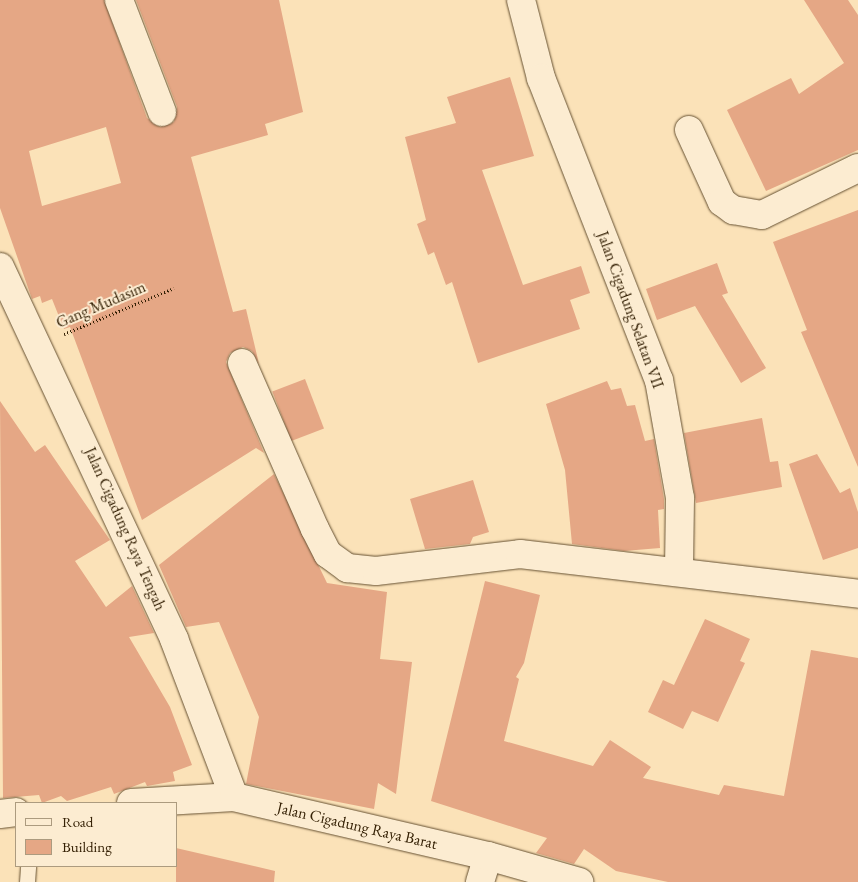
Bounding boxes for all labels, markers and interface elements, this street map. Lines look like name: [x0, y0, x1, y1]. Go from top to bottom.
street label: Jalan Cigadung Selatan VII: [593, 229, 667, 391]
street label: Gang Mudasim: [53, 278, 149, 332]
street label: Jalan Cigadung Raya Tengah: [80, 444, 170, 614]
street label: Jalan Cigadung Raya Barat: [275, 798, 439, 854]
legend: [15, 802, 178, 867]
text: Road: [62, 812, 93, 831]
text: Building: [62, 837, 112, 856]

